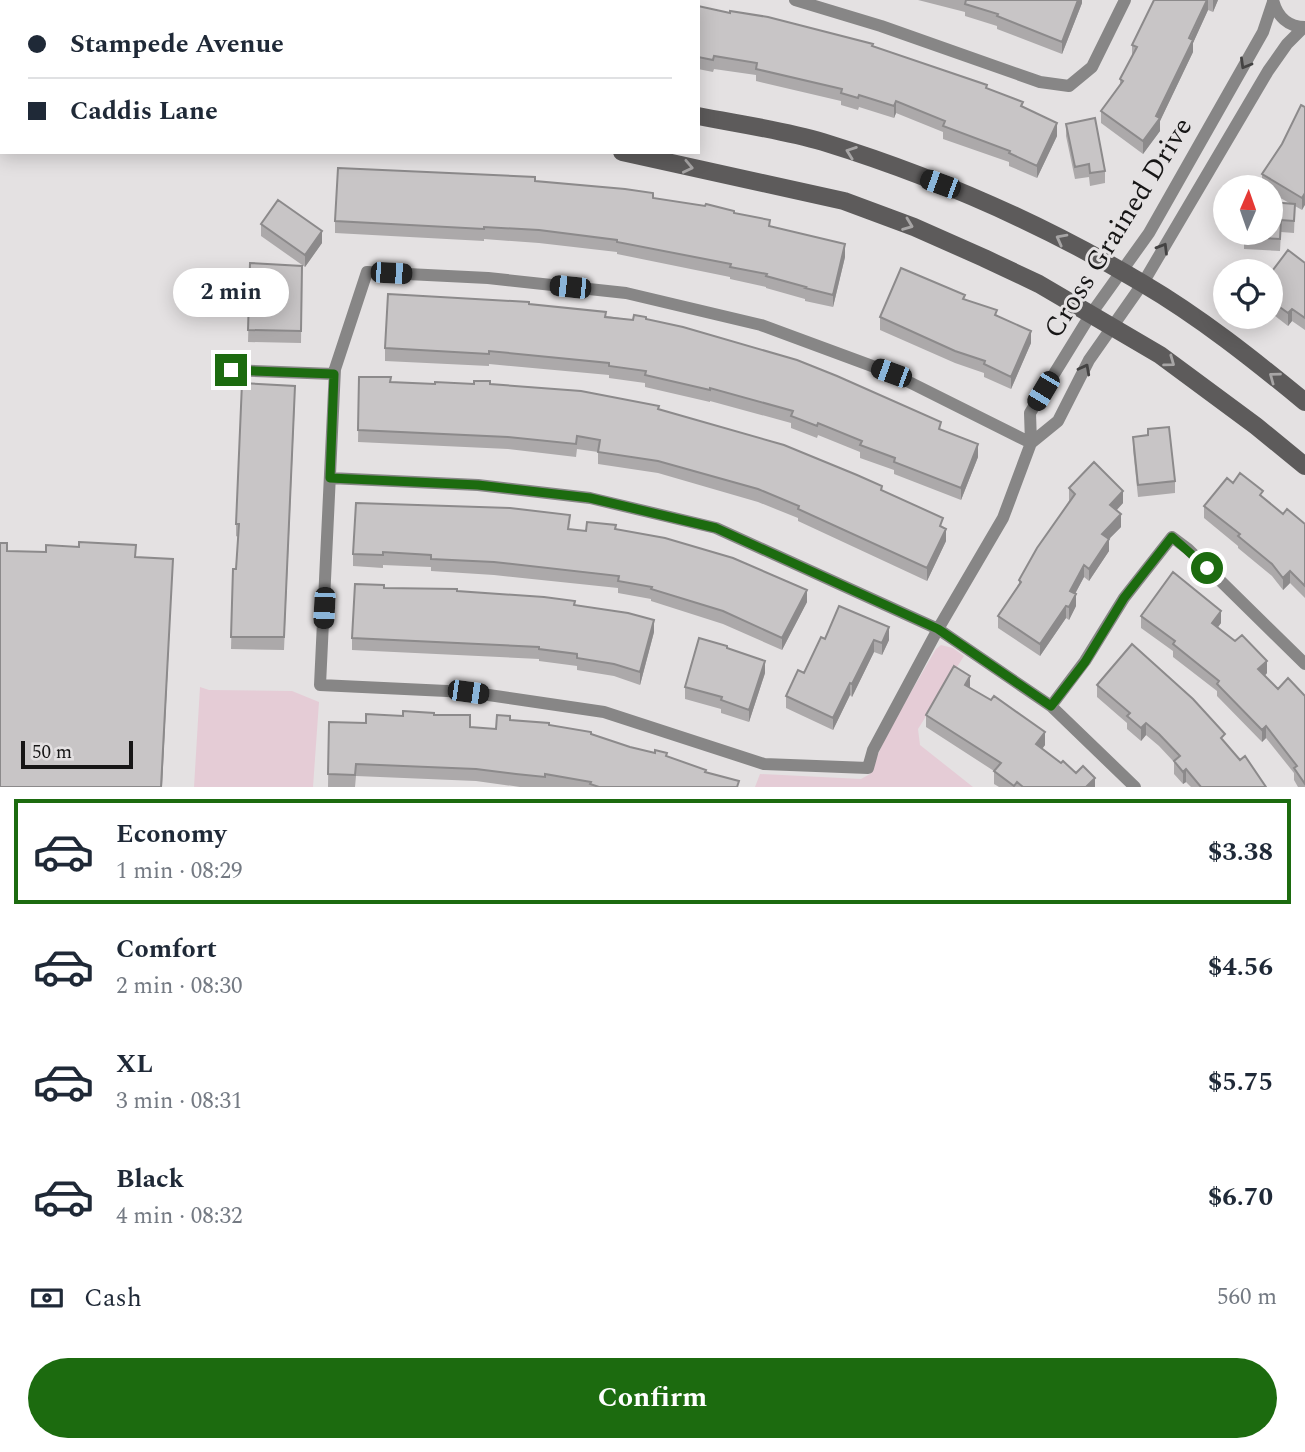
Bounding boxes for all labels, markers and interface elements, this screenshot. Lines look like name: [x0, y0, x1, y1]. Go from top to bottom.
text: Stampede Avenue: [70, 24, 284, 64]
one-way arrow: [1240, 57, 1253, 69]
text: Caddis Lane: [70, 91, 218, 131]
street label: Cross Grained Drive: [1033, 109, 1204, 347]
one-way arrow: [846, 147, 858, 161]
one-way arrow: [682, 159, 694, 173]
car: [917, 167, 964, 201]
north arrow: [1213, 175, 1283, 245]
map controls: [1213, 175, 1283, 329]
one-way arrow: [901, 216, 913, 230]
one-way arrow: [1056, 234, 1068, 248]
one-way arrow: [1155, 243, 1168, 256]
button: locate: [1213, 259, 1283, 329]
car: [370, 261, 413, 285]
callout: 2 min: [173, 268, 289, 318]
car: [549, 274, 592, 300]
text: 2 min: [200, 275, 262, 310]
route end: [215, 354, 247, 386]
one-way arrow: [1162, 354, 1174, 366]
car: [868, 356, 915, 390]
one-way arrow: [1077, 364, 1090, 376]
car: [1024, 368, 1063, 414]
one-way arrow: [1269, 373, 1281, 385]
route start: [1191, 552, 1223, 584]
car: [313, 586, 336, 630]
car: [446, 679, 491, 705]
scale bar: [21, 738, 133, 770]
text: 50 m: [32, 738, 72, 767]
text: Economy: [116, 814, 226, 854]
icon: car: [32, 820, 95, 883]
text: $3.38: [1208, 832, 1273, 872]
text: 1 min · 08:29: [116, 854, 243, 889]
text: Comfort: [116, 929, 217, 969]
icon: car: [32, 935, 95, 998]
text: $4.56: [1208, 947, 1273, 987]
text: 2 min · 08:30: [116, 969, 243, 1004]
text: XL: [116, 1044, 153, 1084]
icon: car: [32, 1050, 95, 1113]
text: $5.75: [1208, 1062, 1273, 1102]
text: 3 min · 08:31: [116, 1084, 243, 1119]
text: Black: [116, 1159, 184, 1199]
icon: car: [32, 1165, 95, 1228]
text: $6.70: [1208, 1177, 1273, 1217]
text: 4 min · 08:32: [116, 1199, 243, 1234]
text: Cash: [84, 1278, 142, 1318]
icon: cash: [28, 1279, 66, 1317]
text: 560 m: [1217, 1280, 1277, 1315]
button: Confirm: [28, 1358, 1277, 1438]

